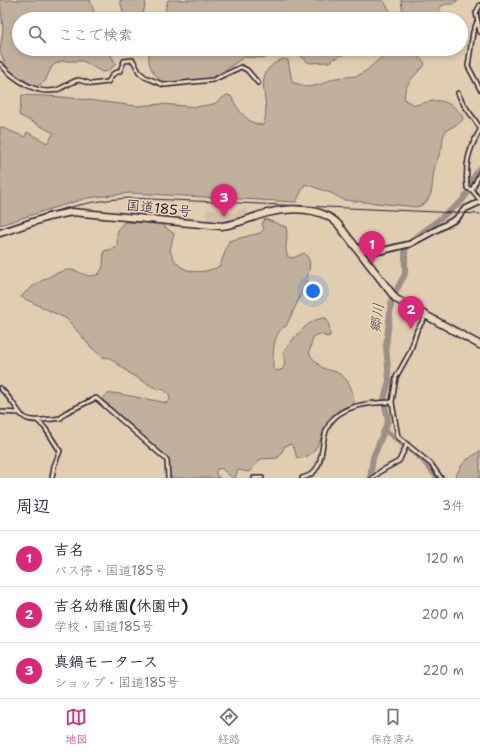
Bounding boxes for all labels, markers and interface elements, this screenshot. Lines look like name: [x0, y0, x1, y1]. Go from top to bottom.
search box: [12, 12, 468, 56]
icon: search: [26, 23, 48, 45]
text: ここで検索: [58, 25, 133, 45]
pin: 3: [211, 184, 237, 217]
street label: 国道185号: [125, 196, 193, 220]
pin: 1: [359, 231, 385, 264]
your location: [303, 281, 323, 301]
pin: 2: [398, 296, 424, 329]
water label: 郷川: [365, 302, 389, 334]
text: 周辺: [16, 495, 50, 517]
text: 3件: [442, 497, 464, 514]
text: 吉名: [54, 540, 84, 560]
text: 1: [26, 550, 32, 567]
text: 120 m: [426, 550, 464, 567]
text: バス停 · 国道185号: [54, 562, 167, 579]
text: 吉名幼稚園(休園中): [54, 596, 188, 616]
text: 2: [24, 606, 34, 623]
text: 200 m: [422, 606, 464, 623]
text: 学校 · 国道185号: [54, 618, 154, 635]
text: 真鍋モータース: [54, 652, 158, 672]
text: 3: [24, 662, 34, 679]
text: 220 m: [422, 662, 464, 679]
text: ショップ · 国道185号: [54, 674, 179, 691]
tab: 地図: [65, 706, 87, 747]
tab: 経路: [218, 706, 240, 747]
tab: 保存済み: [371, 706, 415, 747]

